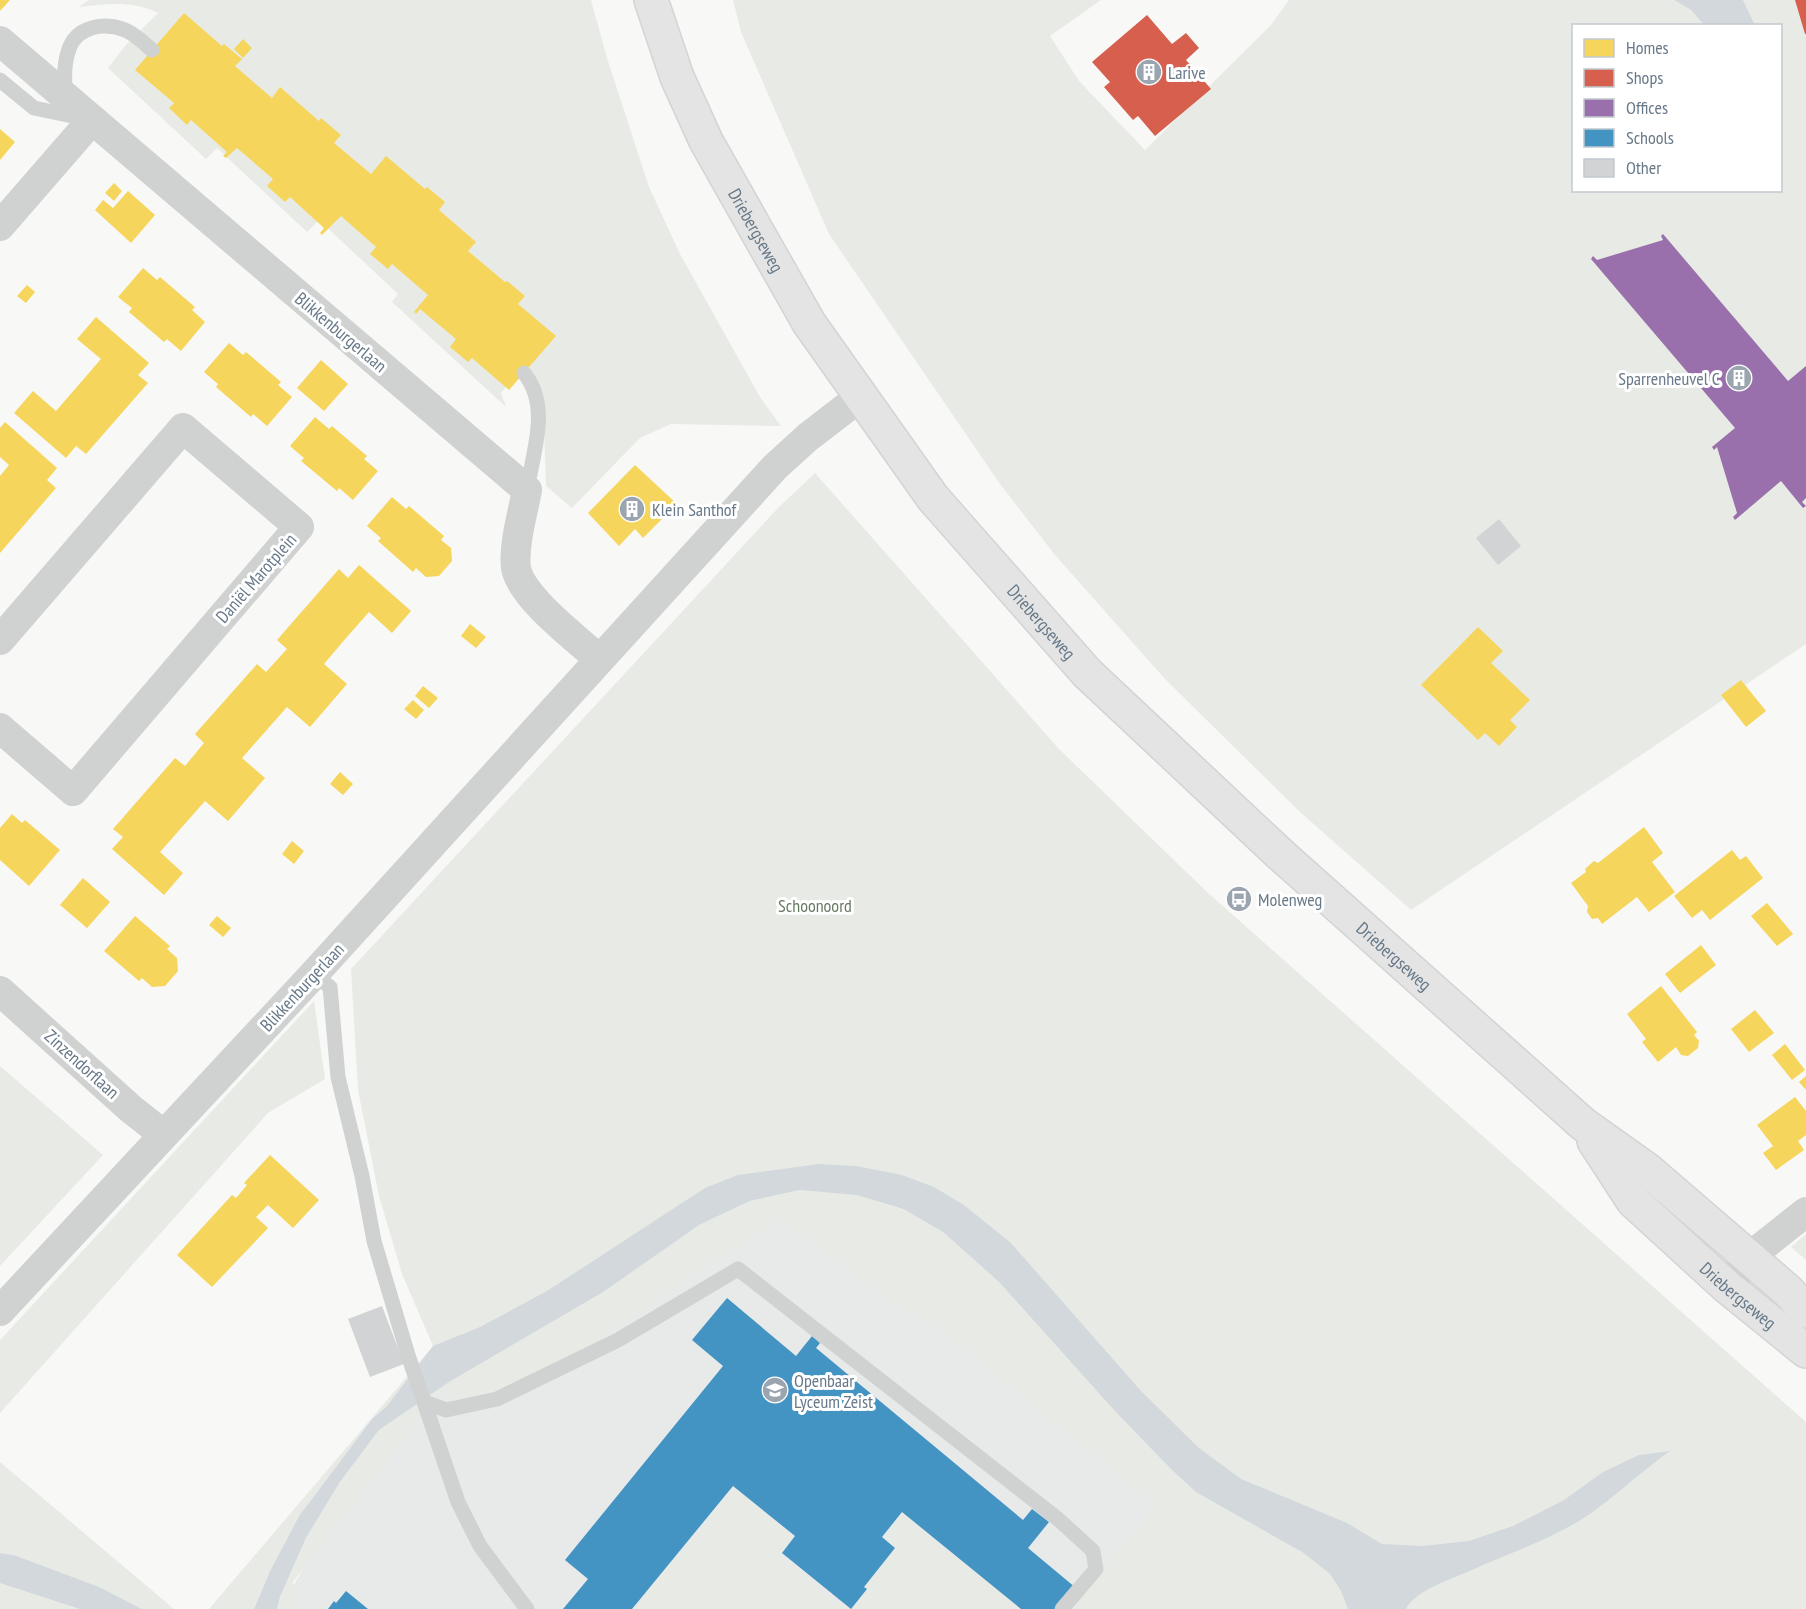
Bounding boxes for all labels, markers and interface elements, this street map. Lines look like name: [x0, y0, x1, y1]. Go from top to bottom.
legend: [1572, 24, 1782, 192]
text: Homes: [1626, 36, 1669, 59]
building icon: Larive: [1134, 57, 1164, 87]
place label: Larive: [1168, 61, 1206, 84]
text: Shops: [1626, 66, 1663, 89]
text: Offices: [1626, 96, 1668, 119]
text: Schools: [1626, 126, 1674, 149]
text: Other: [1626, 156, 1661, 179]
street label: Driebergseweg: [724, 184, 789, 276]
street label: Blikkenburgerlaan: [290, 287, 392, 377]
building icon: Sparrenheuvel C: [1724, 363, 1754, 393]
place label: Sparrenheuvel C: [1618, 367, 1720, 390]
building icon: Klein Santhof: [617, 494, 647, 524]
place label: Klein Santhof: [652, 498, 737, 521]
street label: Daniël Marotplein: [211, 528, 301, 628]
street label: Driebergseweg: [1003, 579, 1081, 664]
bus stop icon: Molenweg: [1224, 884, 1254, 914]
place label: Molenweg: [1258, 888, 1322, 911]
park label: Schoonoord: [778, 894, 852, 917]
street label: Driebergseweg: [1352, 917, 1437, 995]
street label: Blikkenburgerlaan: [255, 938, 349, 1036]
street label: Zinzendorflaan: [40, 1024, 124, 1104]
street label: Driebergseweg: [1695, 1257, 1781, 1334]
place label: Openbaar Lyceum Zeist: [794, 1369, 873, 1413]
school or university icon: Openbaar Lyceum Zeist: [760, 1375, 790, 1405]

